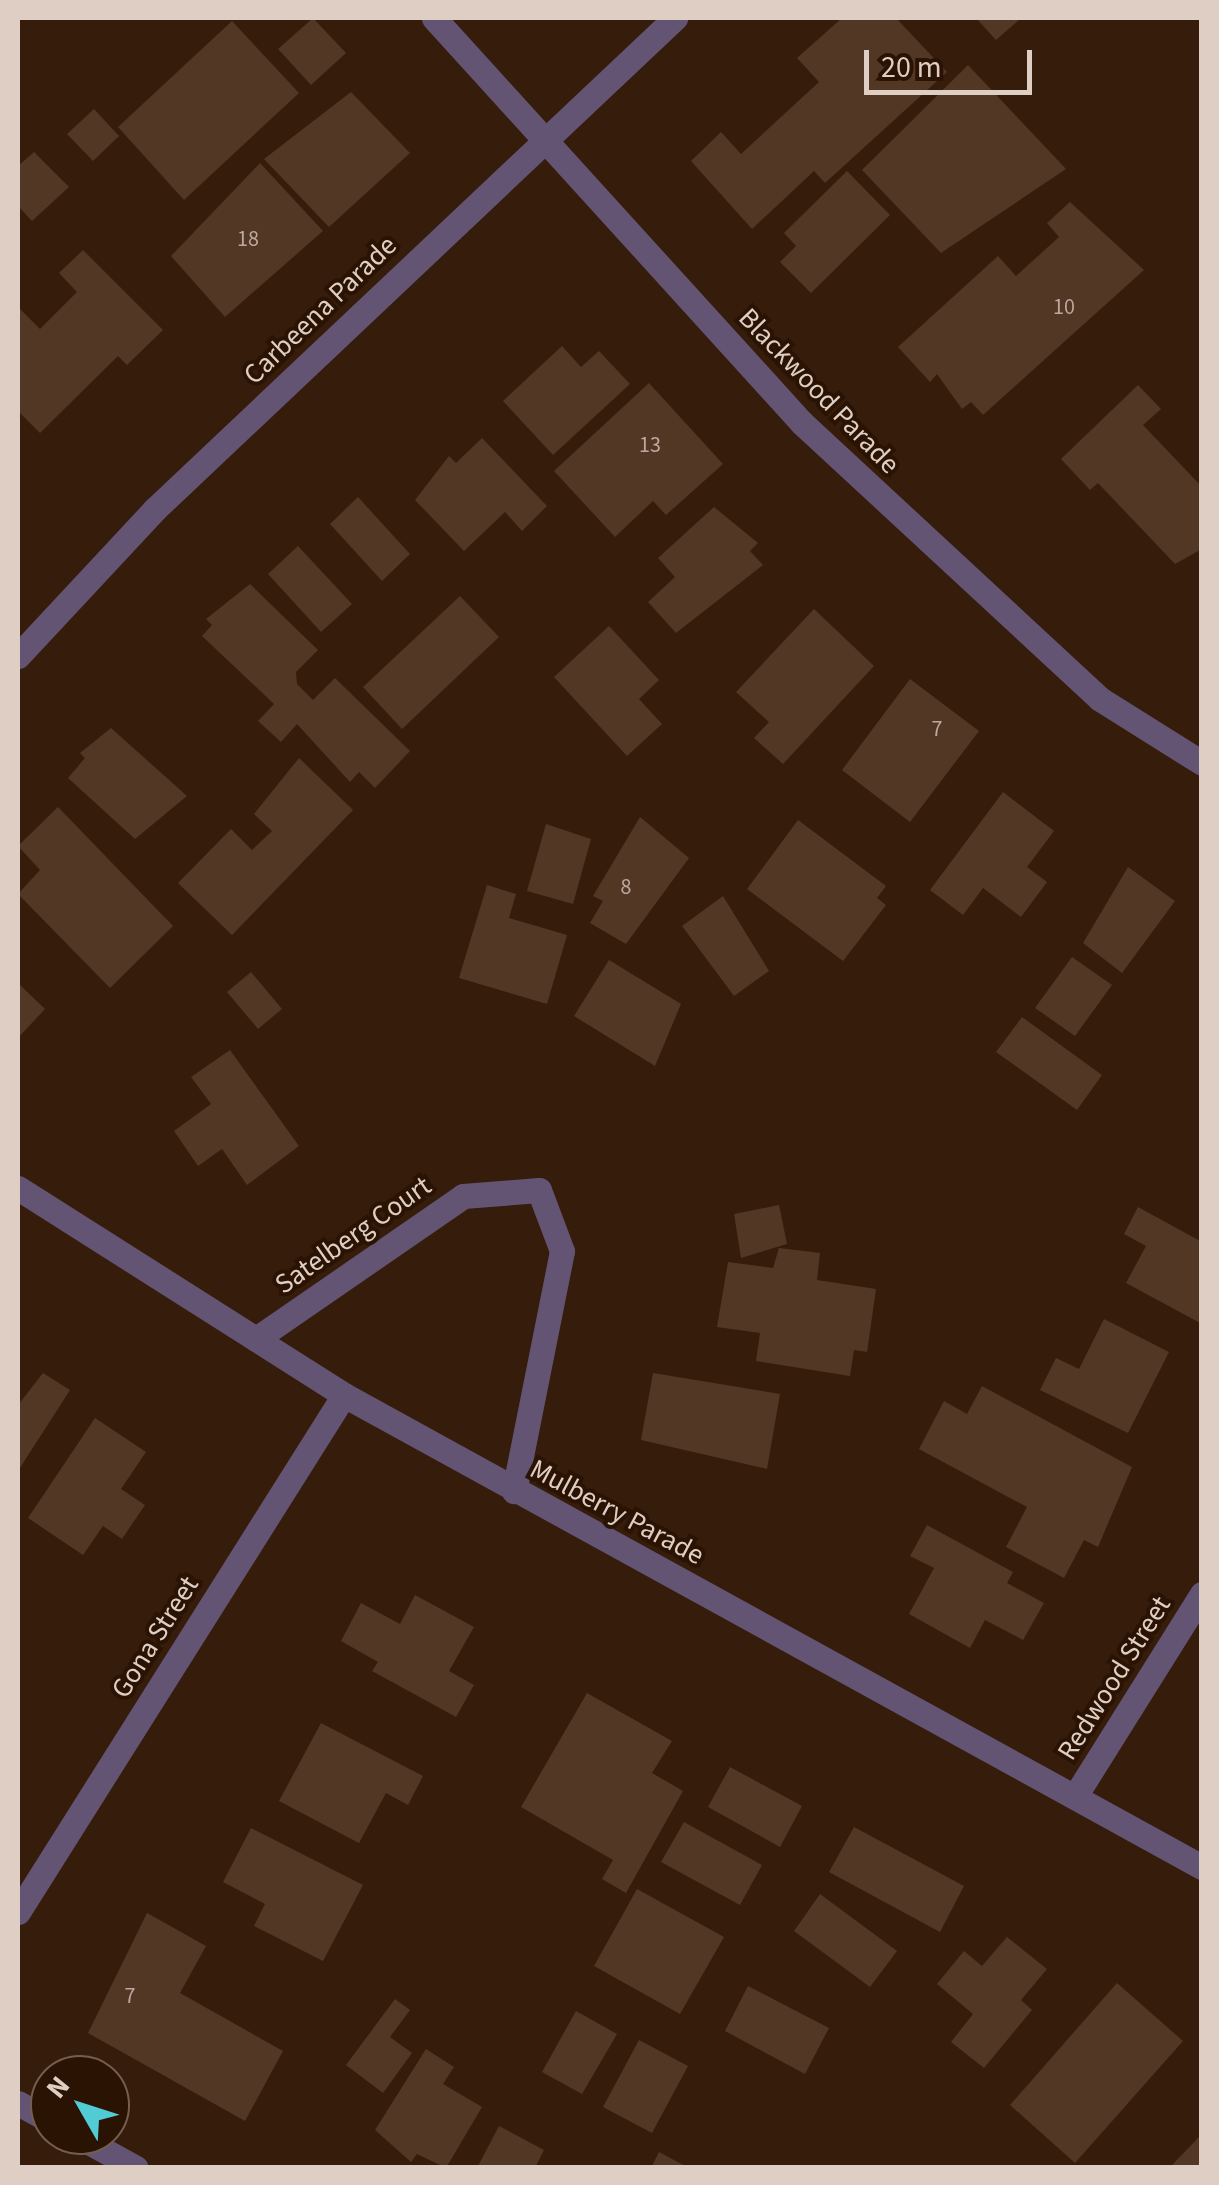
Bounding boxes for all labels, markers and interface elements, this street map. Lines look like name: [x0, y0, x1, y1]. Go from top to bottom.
scale bar: [869, 30, 1036, 92]
text: 20 m: [881, 46, 942, 89]
house number: 18: [237, 227, 259, 253]
street label: Carbeena Parade: [237, 229, 403, 391]
house number: 10: [1053, 295, 1075, 321]
street label: Blackwood Parade: [731, 301, 907, 481]
house number: 13: [639, 433, 661, 459]
house number: 7: [932, 717, 942, 743]
house number: 8: [621, 875, 631, 901]
street label: Satelberg Court: [268, 1169, 438, 1301]
street label: Mulberry Parade: [524, 1452, 710, 1572]
street label: Gona Street: [104, 1570, 206, 1704]
street label: Redwood Street: [1050, 1590, 1178, 1766]
house number: 7: [125, 1984, 135, 2010]
north arrow: [30, 2055, 130, 2155]
text: N: [37, 2068, 80, 2107]

